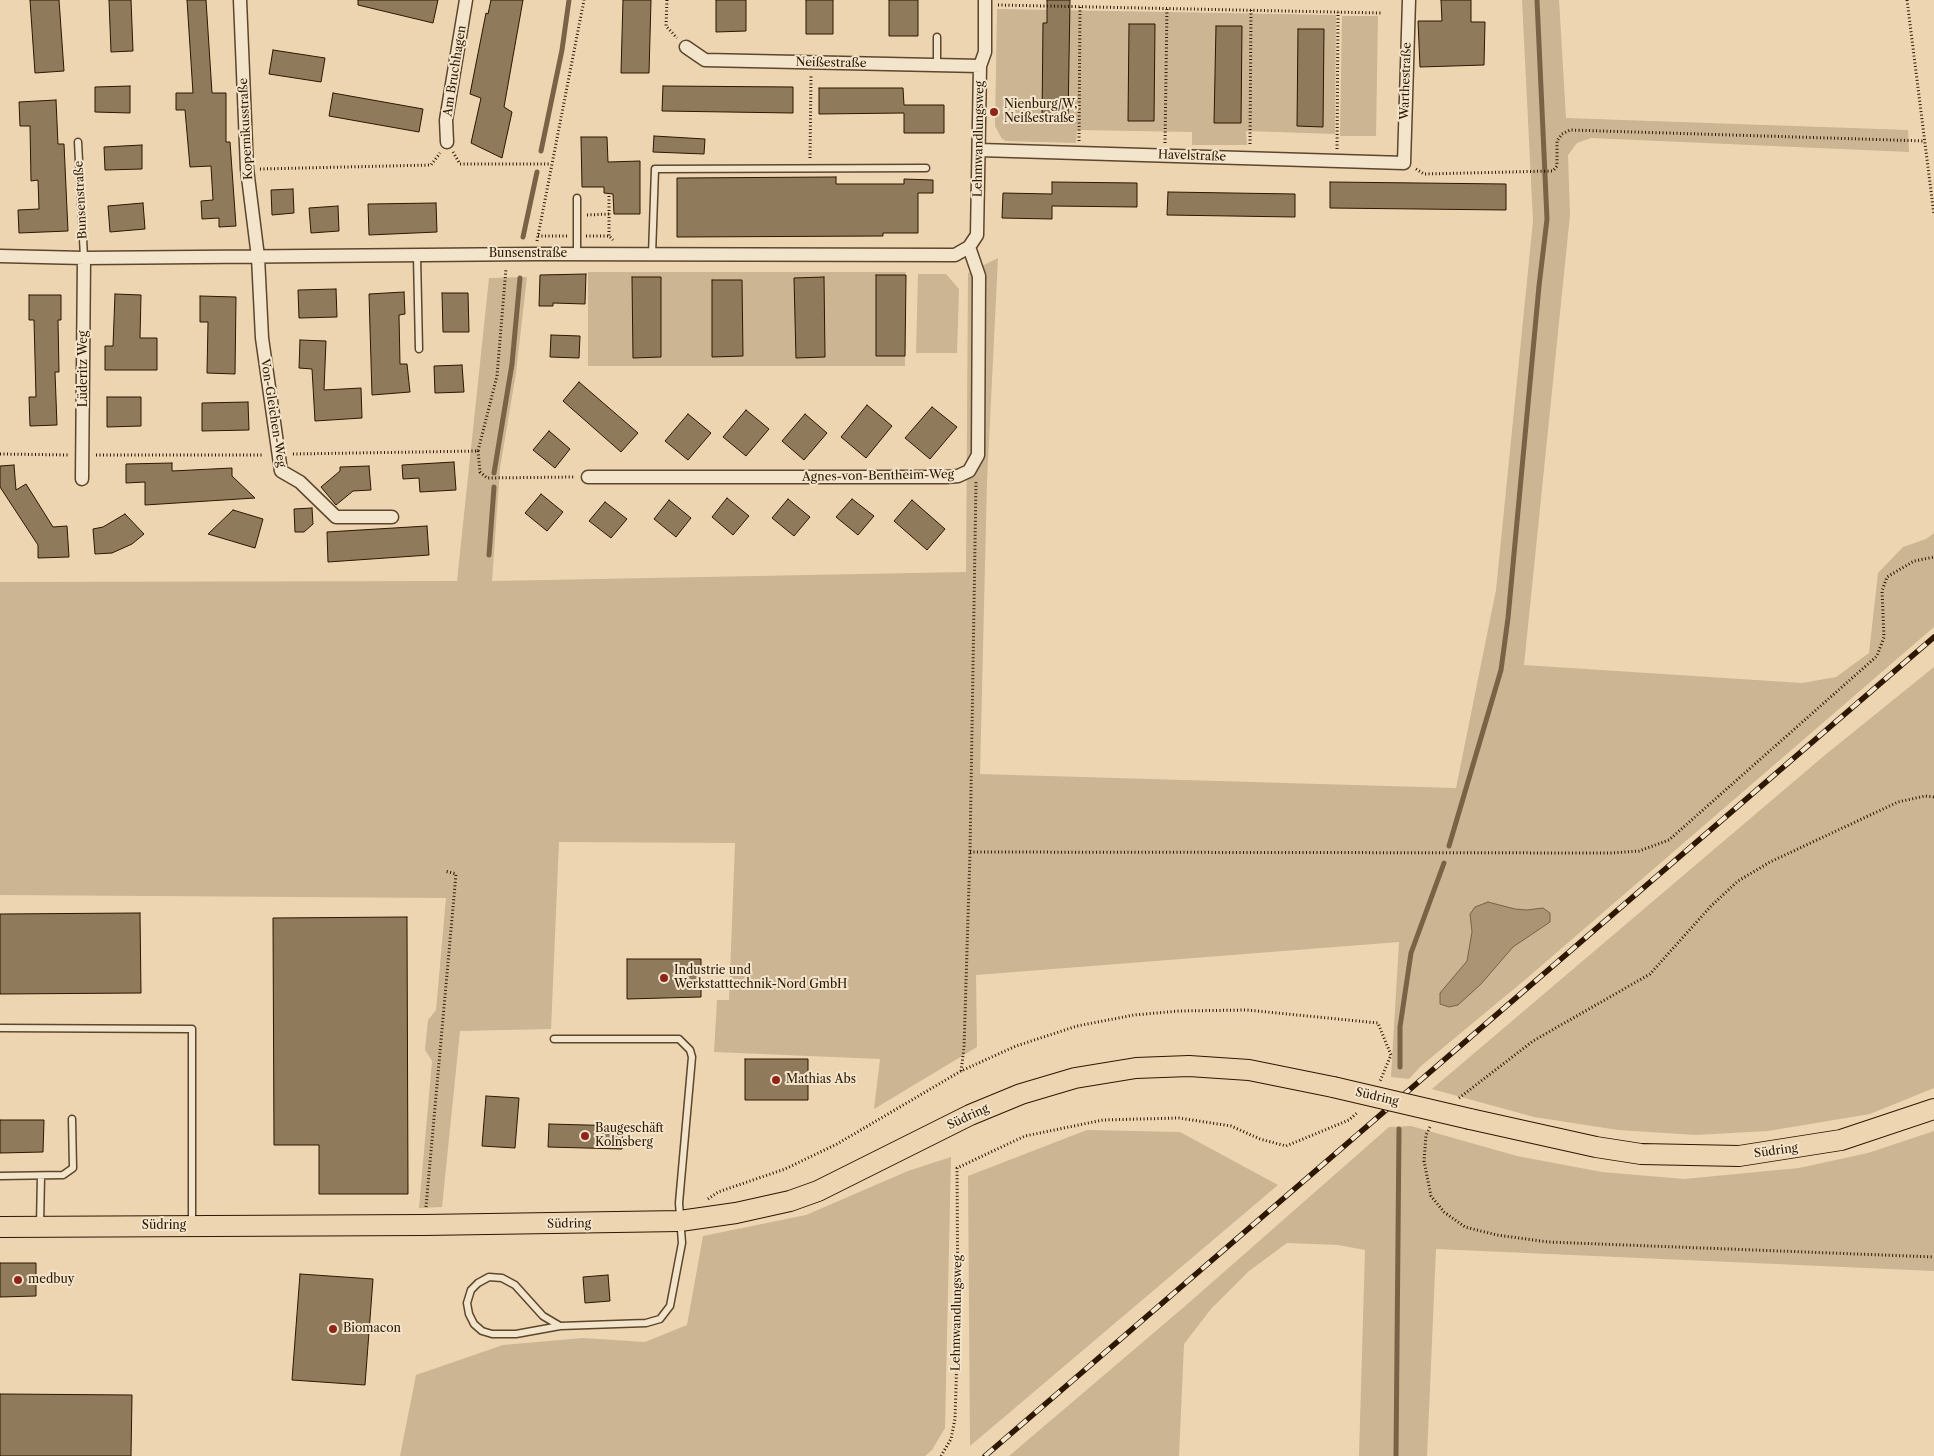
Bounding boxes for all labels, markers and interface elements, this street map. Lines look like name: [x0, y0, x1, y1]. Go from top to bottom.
street label: Am Bruchhagen: [441, 24, 469, 118]
street label: Warthestraße: [1397, 42, 1415, 120]
street label: Neißestraße: [795, 55, 867, 71]
street label: Kopernikusstraße: [236, 78, 256, 180]
street label: Lehmwandlungsweg: [971, 81, 987, 197]
place label: Nienburg/W, Neißestraße: [1004, 98, 1077, 126]
marker: Nienburg/W, Neißestraße: [988, 106, 1000, 118]
street label: Havelstraße: [1158, 148, 1226, 164]
street label: Bunsenstraße: [72, 160, 90, 240]
street label: Bunsenstraße: [489, 247, 567, 261]
street label: Lüderitz Weg: [77, 331, 91, 407]
street label: Von-Gleichen-Weg: [257, 358, 289, 468]
street label: Agnes-von-Bentheim-Weg: [802, 467, 954, 485]
place label: Industrie und Werkstatttechnik-Nord GmbH: [674, 964, 847, 992]
marker: Industrie und Werkstatttechnik-Nord GmbH: [658, 972, 670, 984]
place label: Mathias Abs: [786, 1073, 856, 1087]
marker: Mathias Abs: [770, 1074, 782, 1086]
street label: Südring: [1354, 1085, 1400, 1109]
street label: Südring: [945, 1101, 991, 1133]
place label: Baugeschäft Kolnsberg: [595, 1122, 664, 1150]
marker: Baugeschäft Kolnsberg: [579, 1130, 591, 1142]
street label: Südring: [1753, 1141, 1799, 1161]
street label: Südring: [547, 1216, 591, 1232]
street label: Südring: [142, 1219, 186, 1233]
street label: Lehmwandlungsweg: [949, 1255, 965, 1371]
place label: medbuy: [28, 1273, 74, 1287]
marker: medbuy: [12, 1274, 24, 1286]
place label: Biomacon: [343, 1322, 401, 1336]
marker: Biomacon: [327, 1323, 339, 1335]

